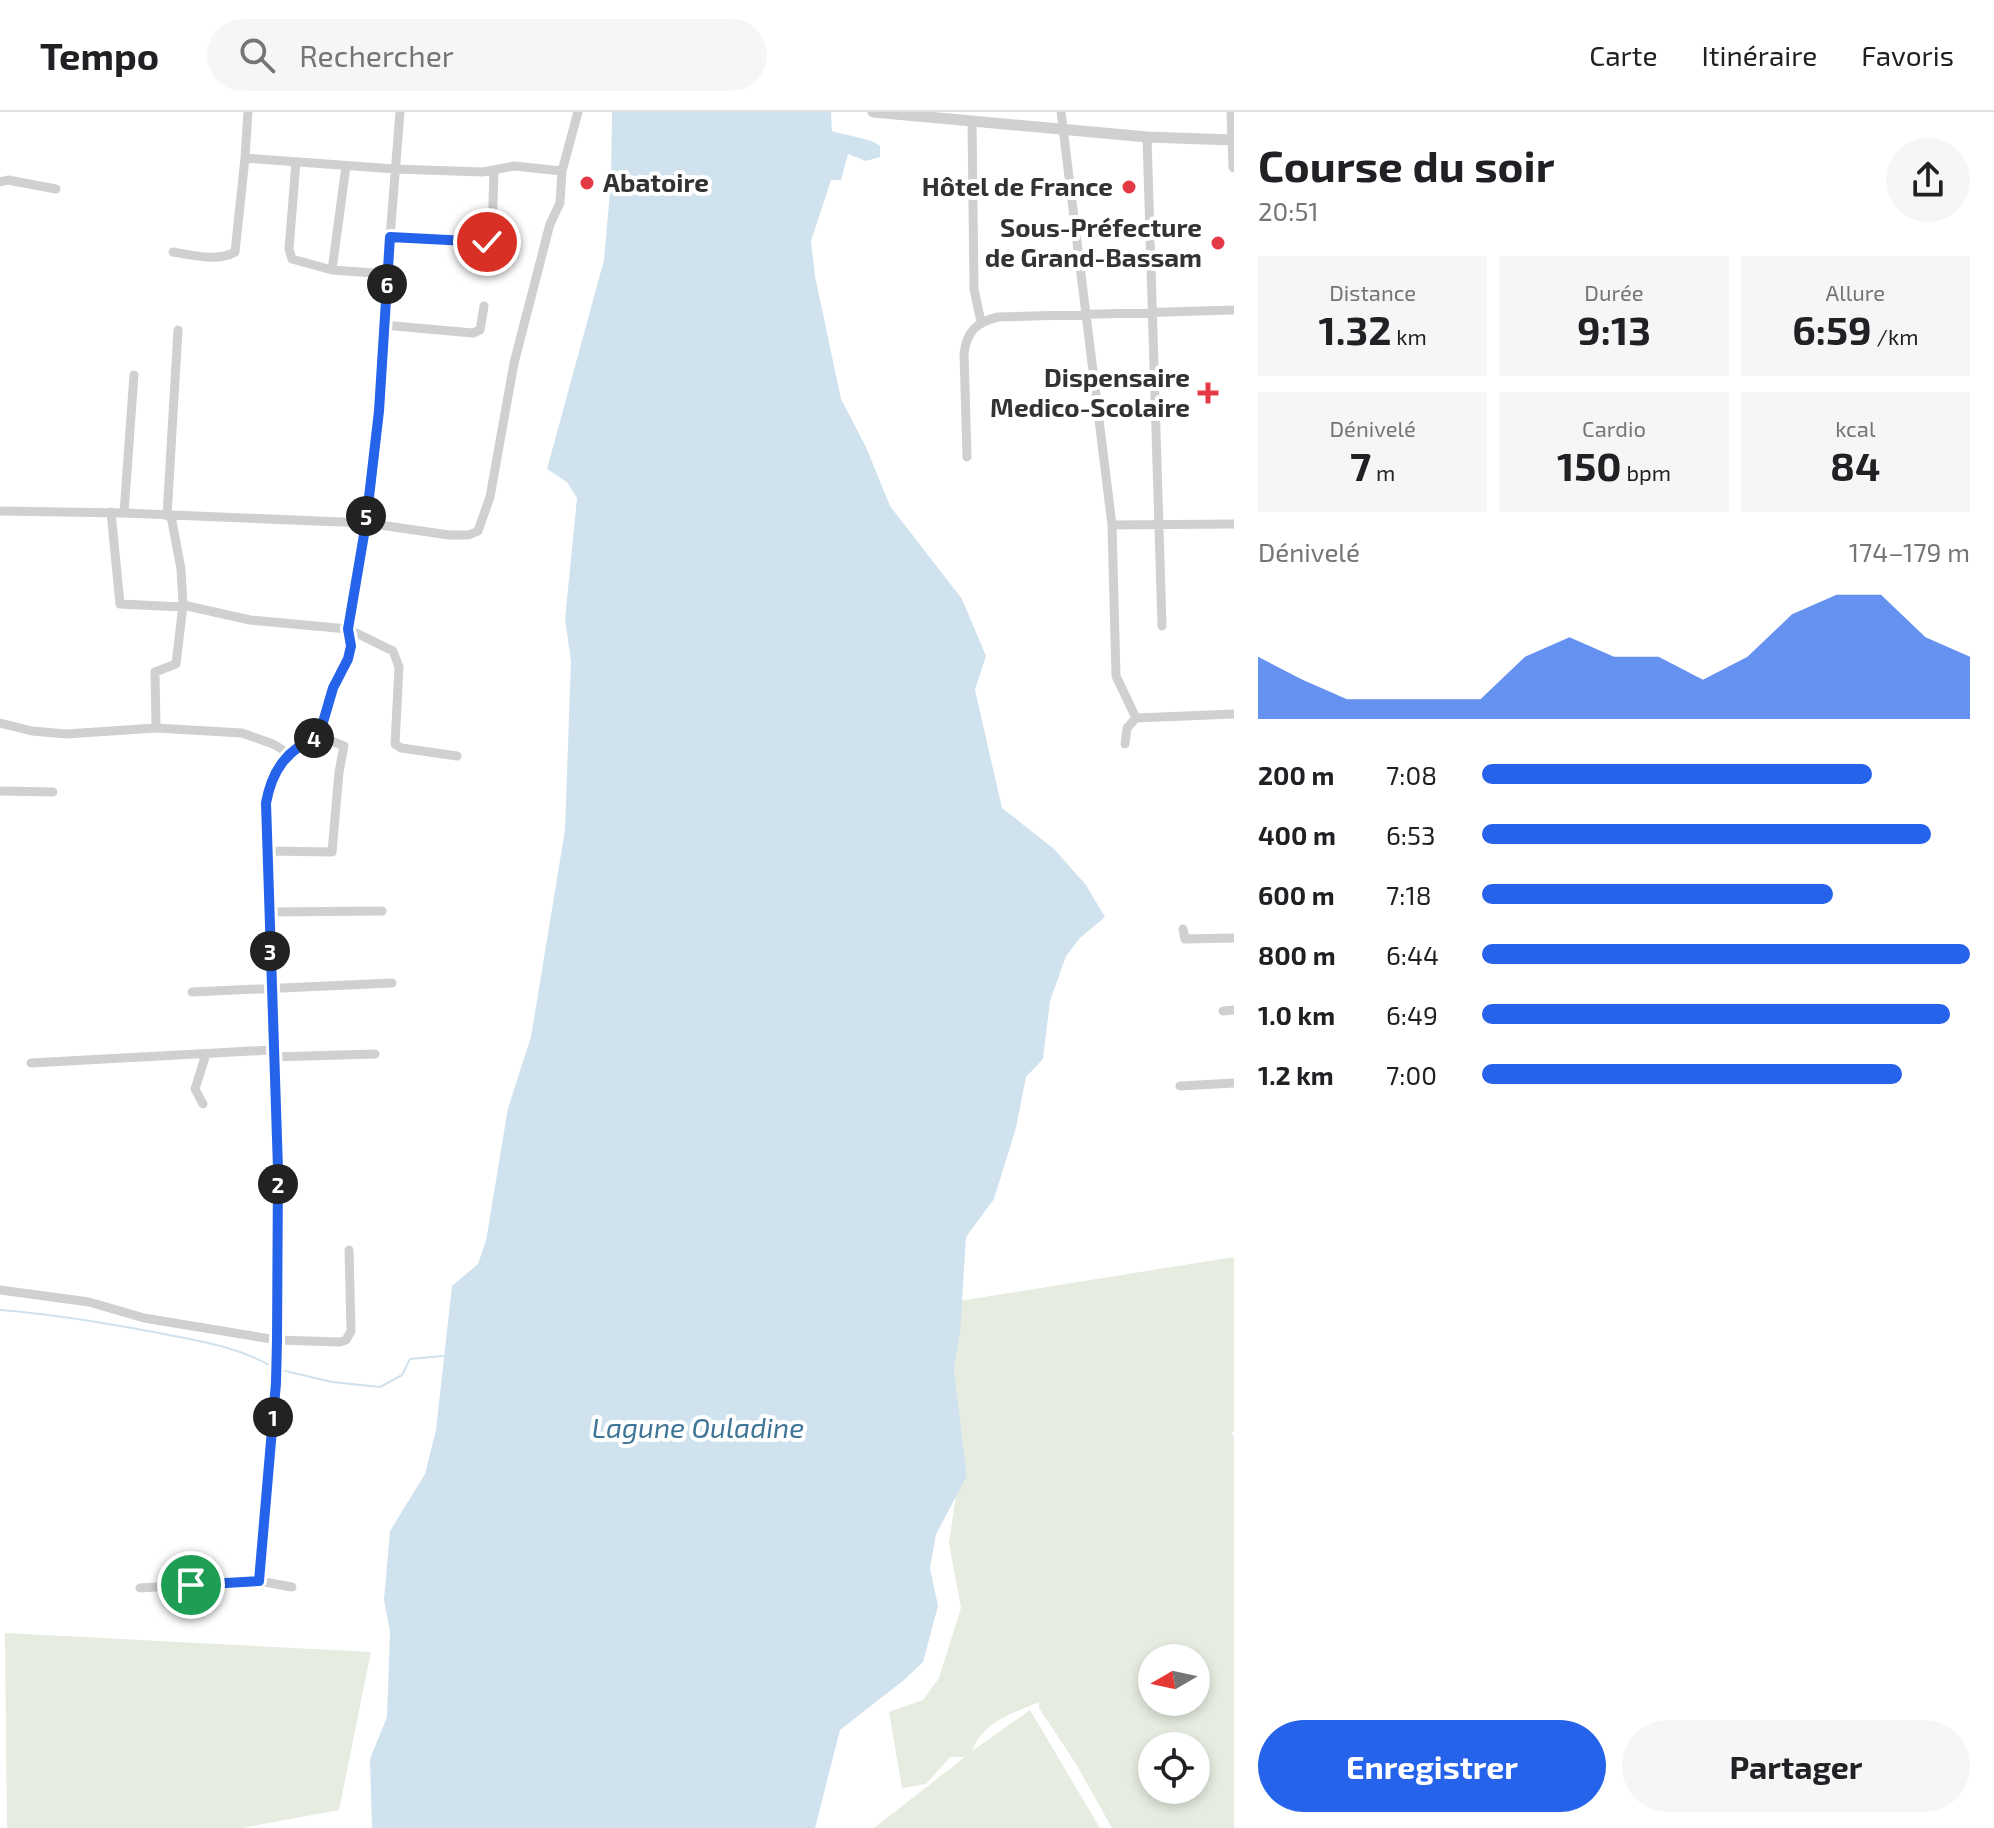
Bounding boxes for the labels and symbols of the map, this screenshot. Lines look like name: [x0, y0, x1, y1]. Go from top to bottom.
place label: Abatoire: [603, 166, 709, 197]
place label: Hôtel de France: [922, 170, 1113, 201]
marker: Abatoire: [578, 174, 596, 192]
marker: Hôtel de France: [1120, 178, 1138, 196]
pin: [453, 208, 521, 276]
place label: Sous-Préfecture de Grand-Bassam: [985, 211, 1202, 272]
marker: Sous-Préfecture de Grand-Bassam: [1209, 234, 1227, 252]
pin: 6: [367, 264, 407, 304]
place label: Dispensaire Medico-Scolaire: [990, 361, 1190, 422]
marker: Dispensaire Medico-Scolaire: [1197, 382, 1219, 404]
pin: 5: [346, 496, 386, 536]
pin: 4: [294, 718, 334, 758]
pin: 3: [250, 931, 290, 971]
pin: 2: [258, 1164, 298, 1204]
pin: 1: [253, 1397, 293, 1437]
water label: Lagune Ouladine: [592, 1410, 804, 1444]
pin: [157, 1551, 225, 1619]
north arrow: [1138, 1644, 1210, 1716]

